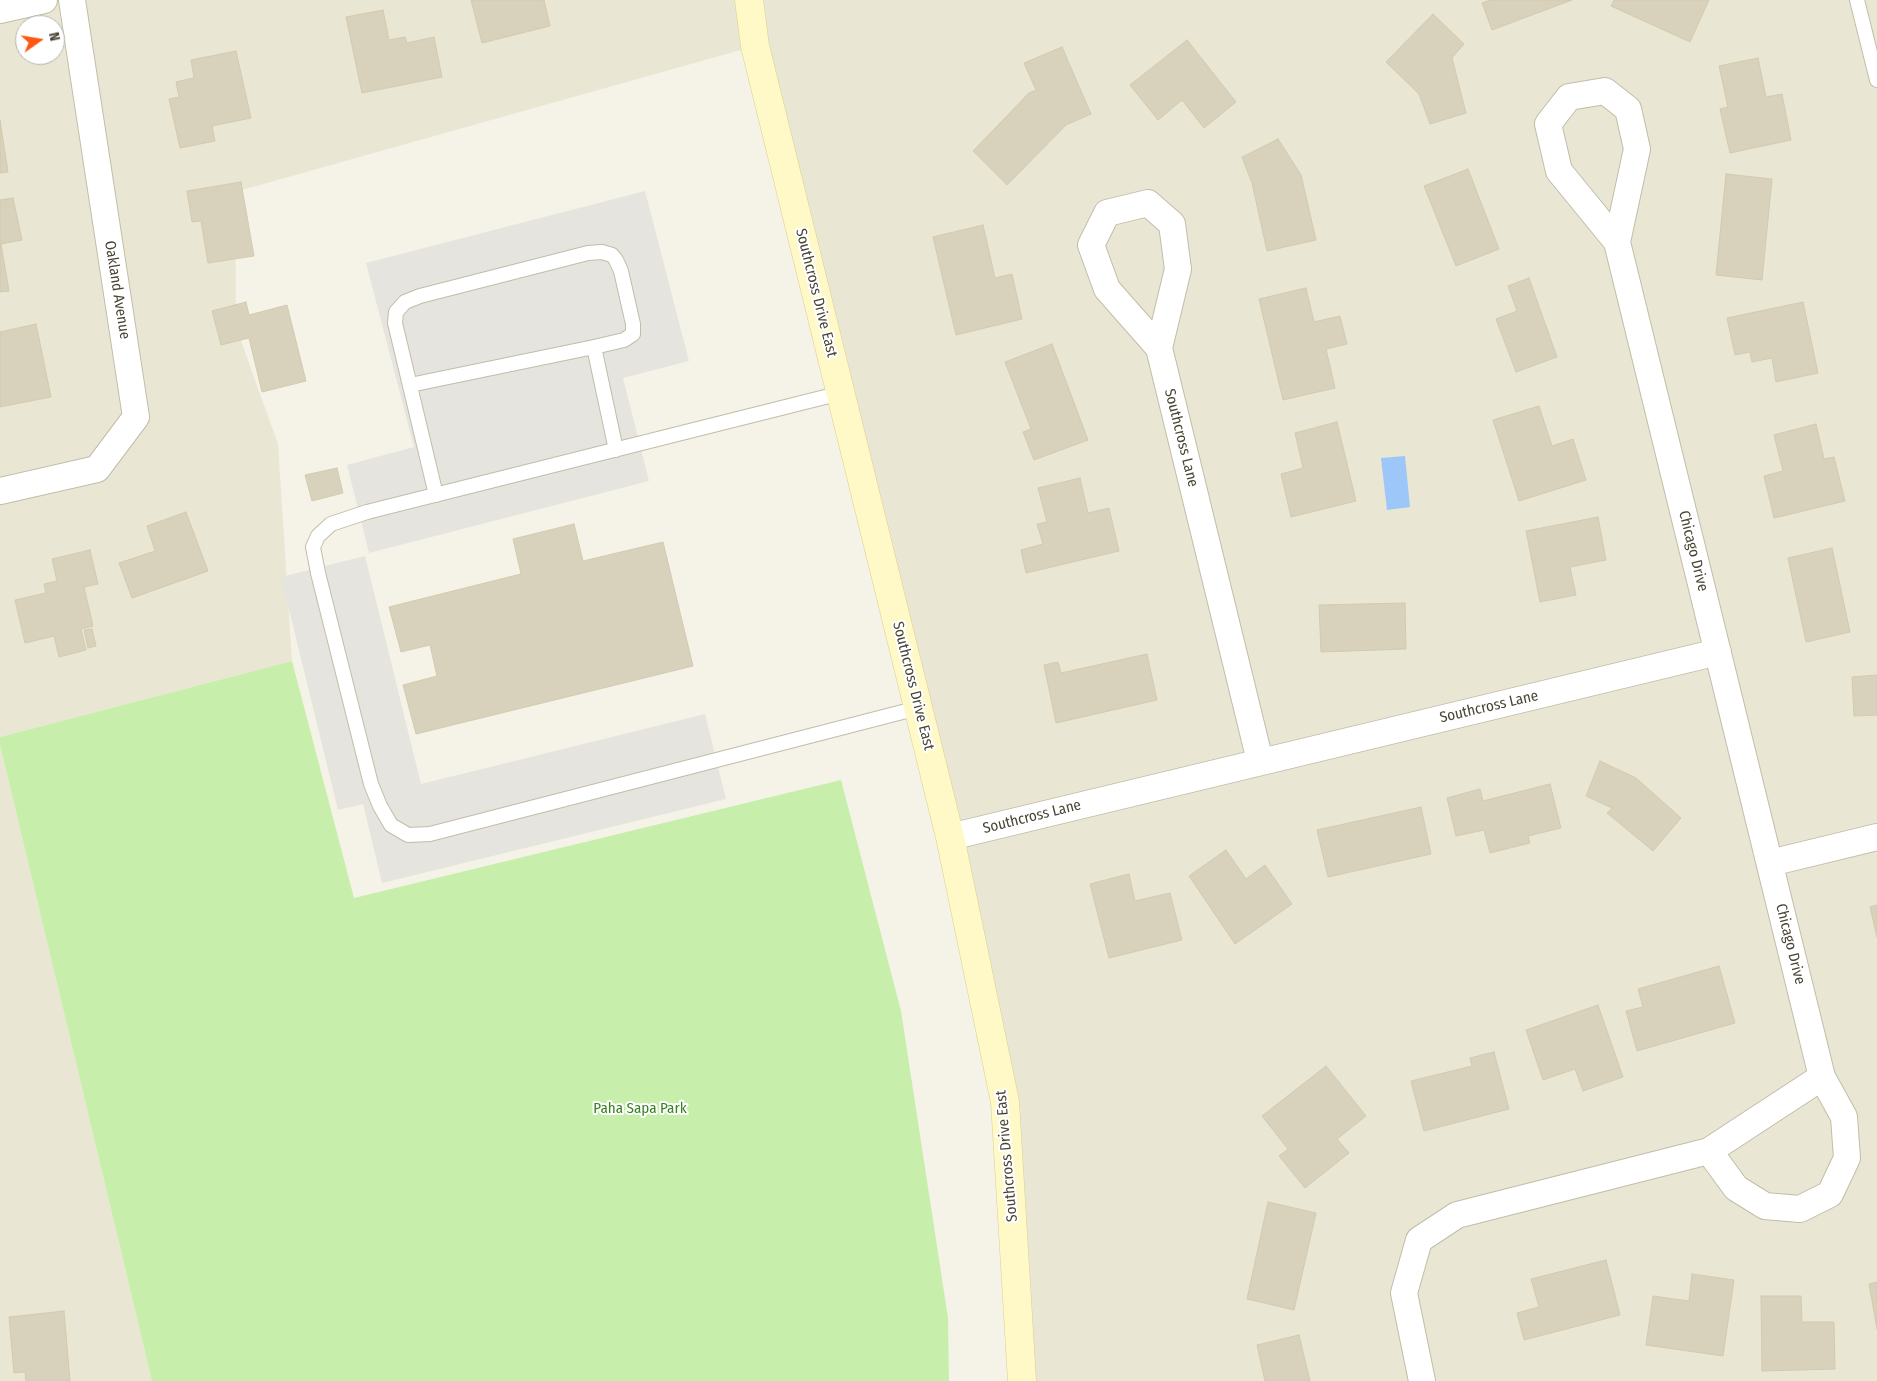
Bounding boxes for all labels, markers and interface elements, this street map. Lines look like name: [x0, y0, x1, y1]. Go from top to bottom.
north arrow: [15, 15, 65, 65]
text: N: [45, 31, 63, 43]
street label: Southcross Drive East: [791, 227, 841, 359]
street label: Oakland Avenue: [100, 240, 134, 340]
street label: Southcross Lane: [1160, 387, 1202, 489]
street label: Chicago Drive: [1674, 509, 1712, 593]
street label: Southcross Drive East: [888, 620, 938, 752]
street label: Southcross Lane: [1438, 687, 1540, 727]
street label: Southcross Lane: [981, 796, 1083, 838]
street label: Chicago Drive: [1771, 902, 1809, 986]
street label: Southcross Drive East: [992, 1089, 1022, 1223]
park label: Paha Sapa Park: [593, 1100, 687, 1118]

